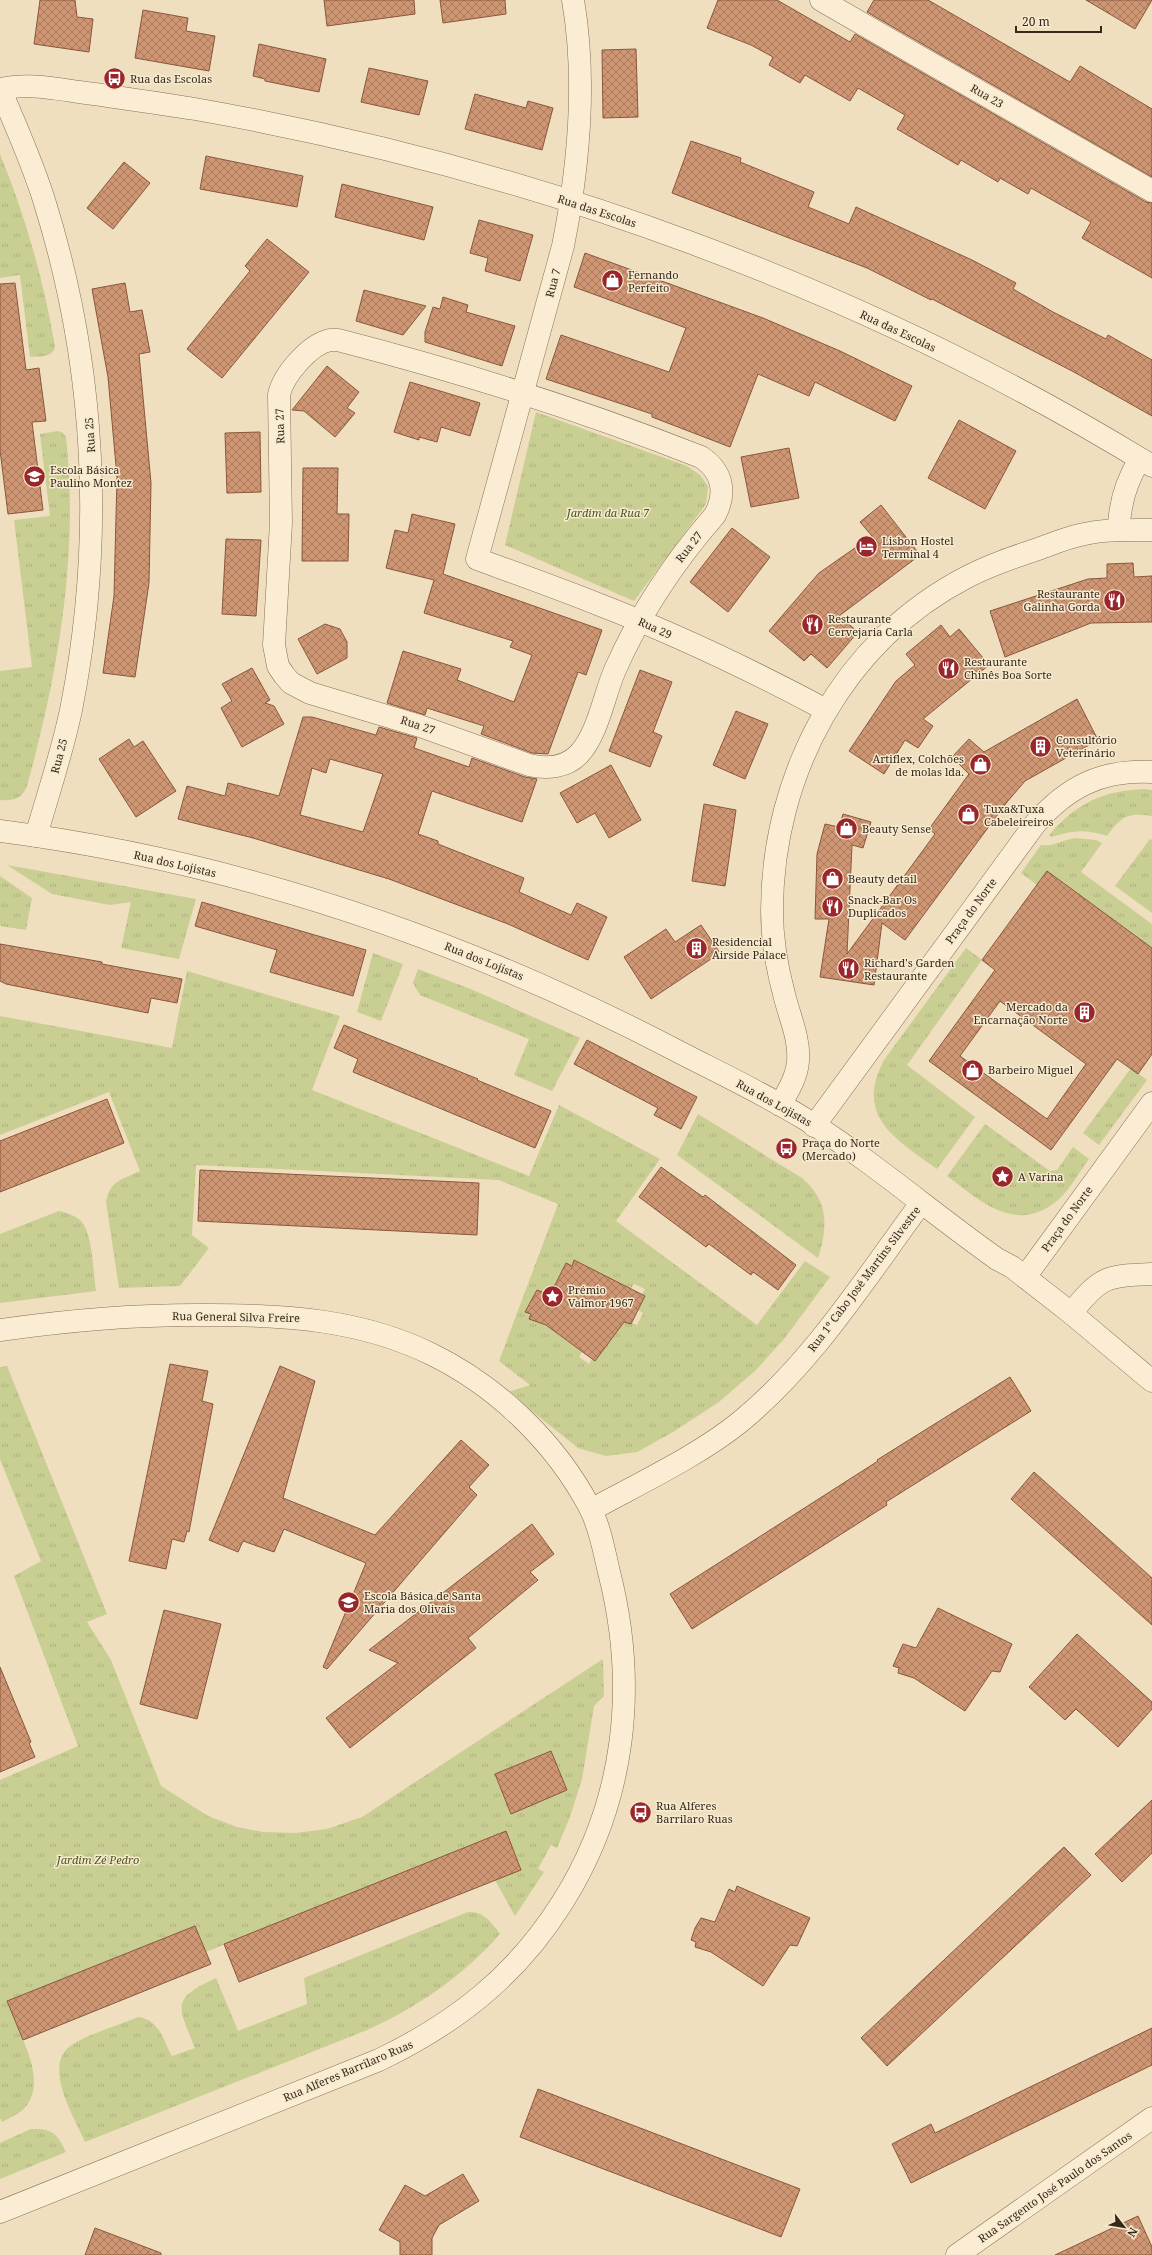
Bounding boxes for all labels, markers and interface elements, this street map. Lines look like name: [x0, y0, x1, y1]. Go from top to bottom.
scale bar: [1016, 8, 1101, 34]
text: 20 m: [1022, 13, 1050, 30]
bus stop icon: Rua das Escolas: [101, 66, 127, 92]
place label: Rua das Escolas: [130, 71, 212, 86]
street label: Rua 23: [968, 80, 1006, 111]
street label: Rua das Escolas: [556, 191, 639, 230]
street label: Rua 7: [541, 267, 564, 299]
place label: Fernando Perfeito: [628, 267, 679, 295]
shop icon: Fernando Perfeito: [599, 268, 625, 294]
street label: Rua das Escolas: [858, 306, 939, 355]
street label: Rua 27: [271, 408, 288, 444]
street label: Rua 25: [81, 417, 98, 453]
place label: Escola Básica Paulino Montez: [50, 462, 132, 490]
school or university icon: Escola Básica Paulino Montez: [21, 463, 47, 489]
park label: Jardim da Rua 7: [565, 505, 650, 520]
street label: Rua 27: [672, 528, 705, 565]
place label: Lisbon Hostel Terminal 4: [882, 533, 954, 561]
hotel icon: Lisbon Hostel Terminal 4: [853, 534, 879, 560]
place label: Restaurante Galinha Gorda: [1024, 586, 1100, 614]
restaurant icon: Restaurante Galinha Gorda: [1102, 587, 1128, 613]
place label: Restaurante Cervejaria Carla: [828, 611, 913, 639]
restaurant icon: Restaurante Cervejaria Carla: [799, 612, 825, 638]
street label: Rua 29: [636, 613, 674, 642]
place label: Restaurante Chinês Boa Sorte: [964, 654, 1052, 682]
restaurant icon: Restaurante Chinês Boa Sorte: [935, 655, 961, 681]
street label: Rua 27: [399, 712, 437, 737]
place label: Consultório Veterinário: [1056, 732, 1117, 760]
building icon: Consultório Veterinário: [1027, 733, 1053, 759]
street label: Rua 25: [47, 737, 70, 775]
place label: Artiflex, Colchões de molas lda.: [872, 751, 964, 779]
shop icon: Artiflex, Colchões de molas lda.: [967, 752, 993, 778]
place label: Tuxa&Tuxa Cabeleireiros: [984, 801, 1054, 829]
shop icon: Tuxa&Tuxa Cabeleireiros: [955, 802, 981, 828]
shop icon: Beauty Sense: [833, 816, 859, 842]
place label: Beauty Sense: [862, 821, 931, 836]
street label: Rua dos Lojistas: [132, 847, 218, 880]
shop icon: Beauty detail: [820, 866, 846, 892]
place label: Beauty detail: [848, 871, 917, 886]
street label: Praça do Norte: [942, 875, 1000, 947]
place label: Snack-Bar Os Duplicados: [848, 892, 917, 920]
restaurant icon: Snack-Bar Os Duplicados: [819, 893, 845, 919]
place label: Residencial Airside Palace: [712, 934, 786, 962]
building icon: Residencial Airside Palace: [684, 935, 710, 961]
street label: Rua dos Lojistas: [442, 938, 526, 983]
place label: Richard's Garden Restaurante: [864, 955, 954, 983]
restaurant icon: Richard's Garden Restaurante: [836, 956, 862, 982]
place label: Mercado da Encarnação Norte: [973, 999, 1068, 1027]
building icon: Mercado da Encarnação Norte: [1071, 1000, 1097, 1026]
shop icon: Barbeiro Miguel: [959, 1057, 985, 1083]
place label: Barbeiro Miguel: [988, 1062, 1074, 1077]
street label: Rua dos Lojistas: [734, 1076, 815, 1130]
place label: Praça do Norte (Mercado): [802, 1135, 880, 1163]
bus stop icon: Praça do Norte (Mercado): [773, 1136, 799, 1162]
place icon: A Varina: [989, 1164, 1015, 1190]
place label: A Varina: [1018, 1169, 1064, 1184]
street label: Praça do Norte: [1038, 1183, 1096, 1255]
street label: Rua 1º Cabo José Martins Silvestre: [804, 1203, 923, 1355]
place label: Prémio Valmor 1967: [568, 1282, 634, 1310]
place icon: Prémio Valmor 1967: [540, 1283, 566, 1309]
street label: Rua General Silva Freire: [172, 1308, 300, 1325]
place label: Escola Básica de Santa Maria dos Olivais: [364, 1588, 481, 1616]
school or university icon: Escola Básica de Santa Maria dos Olivais: [335, 1589, 361, 1615]
place label: Rua Alferes Barrilaro Ruas: [656, 1798, 733, 1826]
bus stop icon: Rua Alferes Barrilaro Ruas: [628, 1799, 654, 1825]
park label: Jardim Zé Pedro: [55, 1852, 139, 1867]
street label: Rua Alferes Barrilaro Ruas: [280, 2036, 415, 2105]
street label: Rua Sargento José Paulo dos Santos: [975, 2128, 1135, 2246]
north arrow: [1104, 2207, 1144, 2247]
text: N: [1124, 2225, 1142, 2240]

